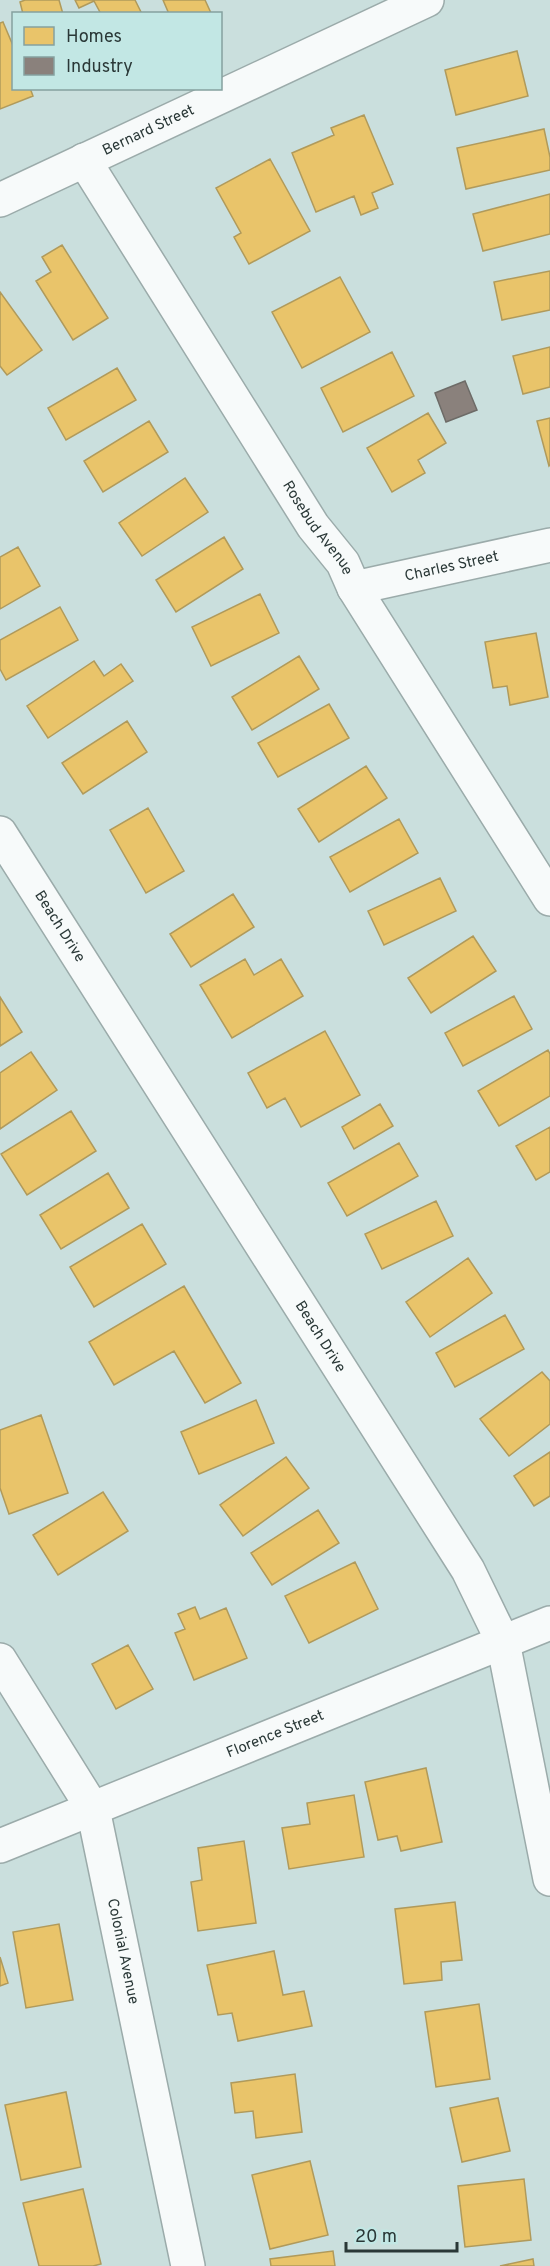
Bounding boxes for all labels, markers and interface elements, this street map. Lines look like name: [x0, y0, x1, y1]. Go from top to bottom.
legend: [12, 12, 222, 90]
text: Homes: [66, 26, 122, 49]
text: Industry: [66, 56, 133, 79]
street label: Bernard Street: [99, 101, 198, 160]
street label: Rosebud Avenue: [278, 477, 357, 578]
street label: Charles Street: [403, 547, 501, 586]
street label: Beach Drive: [30, 887, 89, 966]
street label: Beach Drive: [290, 1298, 350, 1376]
street label: Florence Street: [224, 1706, 327, 1763]
street label: Colonial Avenue: [102, 1897, 143, 2006]
scale bar: [346, 2215, 457, 2253]
text: 20 m: [355, 2226, 397, 2249]

